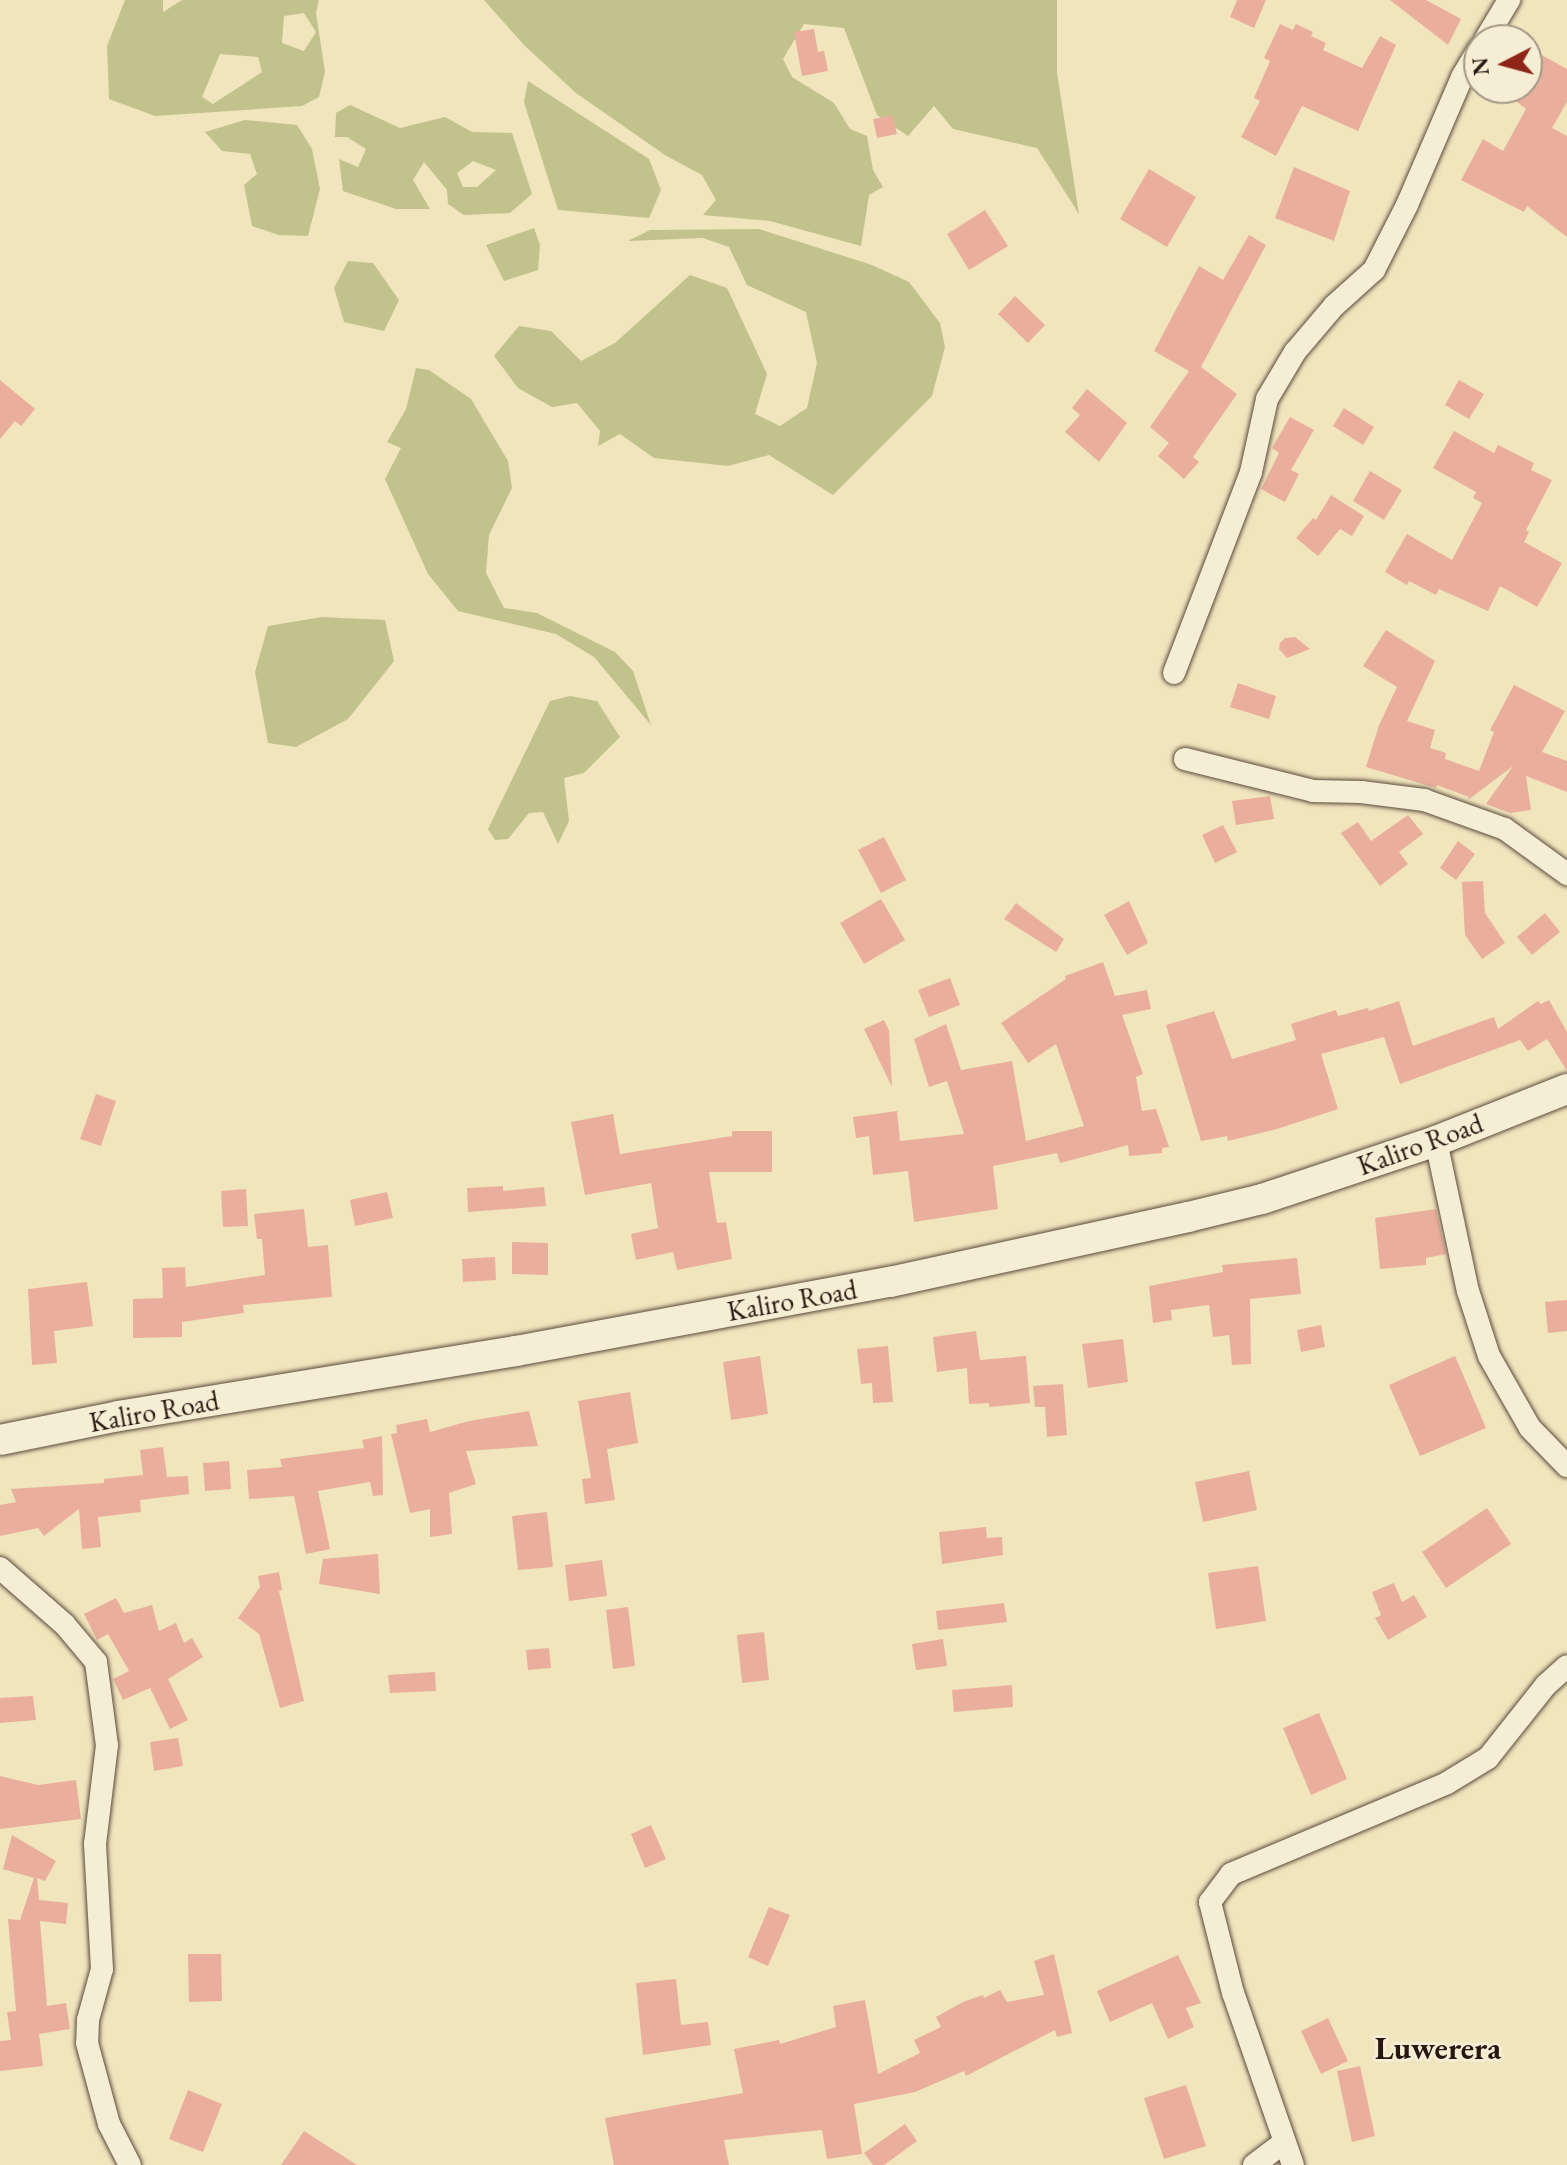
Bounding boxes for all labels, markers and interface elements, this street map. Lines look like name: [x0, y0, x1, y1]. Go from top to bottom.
north arrow: [1463, 24, 1543, 104]
text: N: [1465, 56, 1496, 77]
street label: Kaliro Road: [1353, 1106, 1487, 1182]
street label: Kaliro Road: [724, 1272, 860, 1328]
street label: Kaliro Road: [86, 1383, 222, 1439]
district label: Luwerera: [1375, 2029, 1501, 2067]

